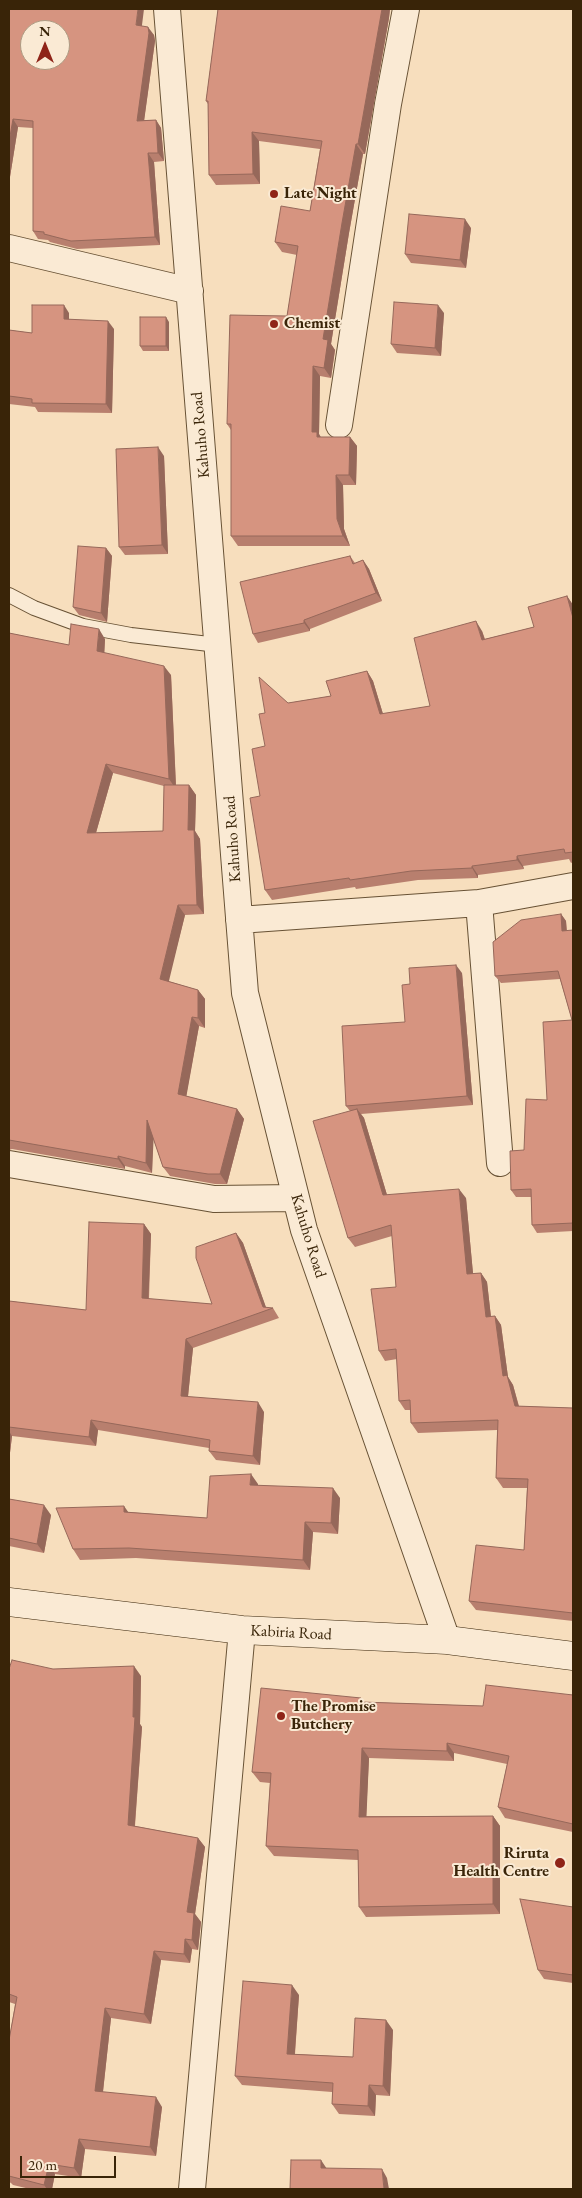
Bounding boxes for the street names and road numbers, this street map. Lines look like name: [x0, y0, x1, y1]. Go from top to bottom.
street label: Kahuho Road: [188, 391, 214, 479]
street label: Kahuho Road: [220, 795, 246, 883]
street label: Kahuho Road: [286, 1192, 330, 1280]
street label: Kabiria Road: [250, 1621, 332, 1645]

